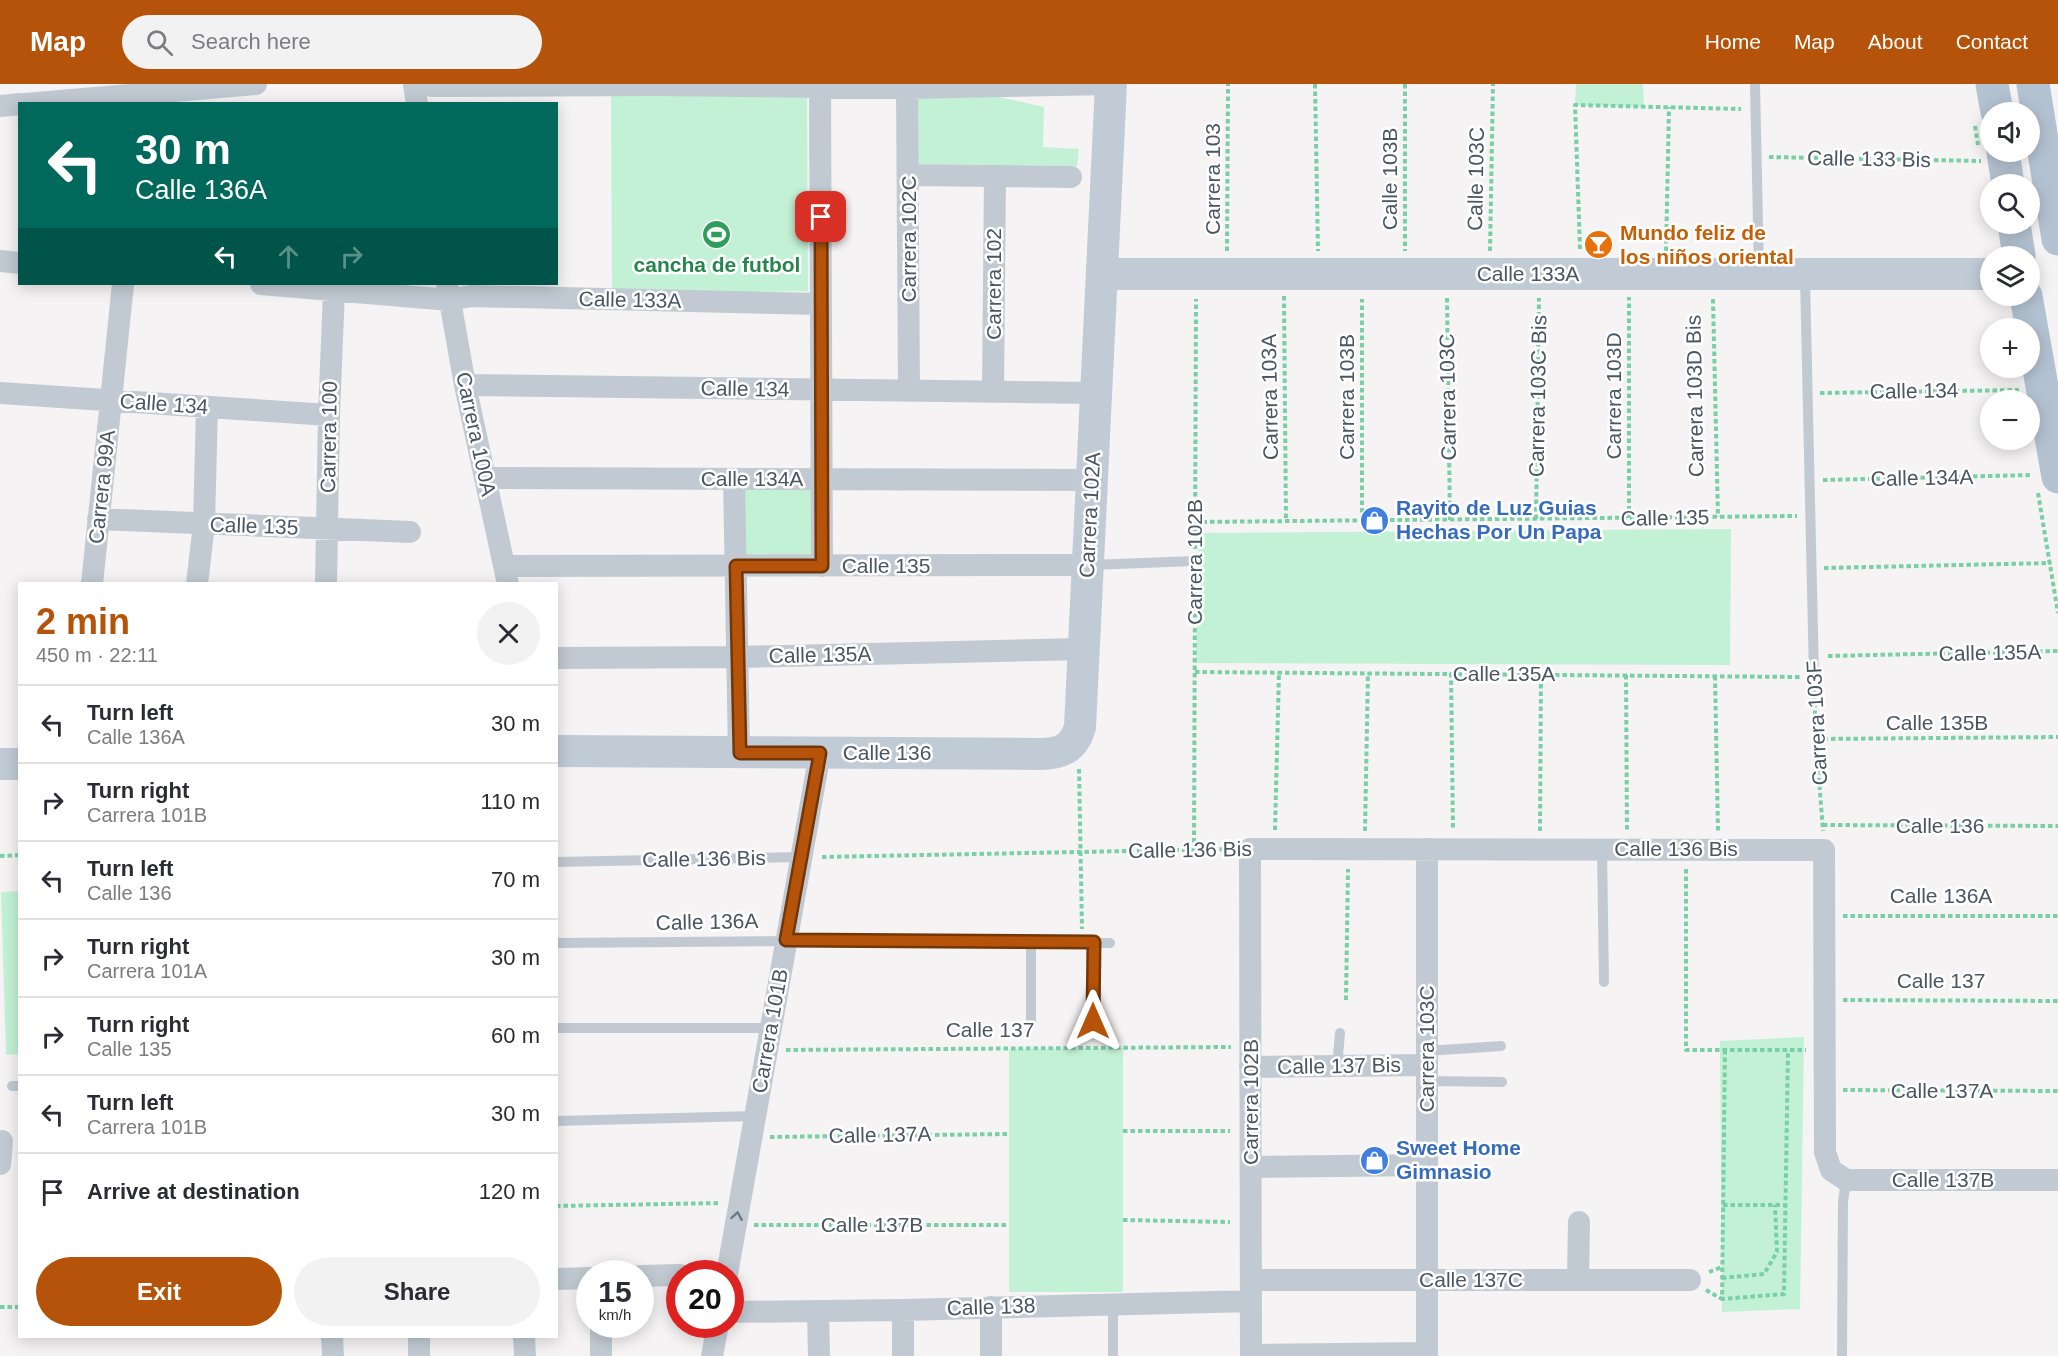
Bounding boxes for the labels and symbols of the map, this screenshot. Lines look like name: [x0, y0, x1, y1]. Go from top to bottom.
street label: Carrera 103: [1201, 123, 1224, 235]
street label: Calle 103C: [1463, 127, 1488, 231]
street label: Calle 103B: [1378, 128, 1401, 230]
street label: Calle 133 Bis: [1807, 146, 1931, 171]
street label: Carrera 102C: [897, 175, 920, 303]
pin: [795, 191, 846, 242]
sports icon: cancha de futbol: [701, 218, 733, 250]
place label: Mundo feliz de los niños oriental: [1620, 221, 1794, 268]
street label: Carrera 102: [982, 228, 1005, 340]
bar icon: Mundo feliz de los niños oriental: [1583, 229, 1615, 261]
place label: cancha de futbol: [634, 253, 800, 276]
street label: Calle 133A: [1477, 262, 1579, 285]
street label: Calle 133A: [578, 287, 682, 312]
street label: Carrera 103C Bis: [1525, 315, 1550, 477]
street label: Carrera 103D Bis: [1682, 315, 1707, 477]
street label: Carrera 103D: [1602, 332, 1625, 460]
street label: Carrera 103C: [1435, 333, 1460, 461]
street label: Carrera 103A: [1257, 334, 1282, 460]
street label: Carrera 103B: [1335, 334, 1358, 460]
street label: Carrera 100A: [452, 370, 501, 498]
street label: Calle 134: [700, 376, 790, 401]
street label: Calle 134: [1869, 378, 1959, 403]
street label: Carrera 100: [316, 381, 341, 493]
street label: Calle 134: [119, 389, 209, 418]
street label: Carrera 99A: [84, 429, 119, 545]
street label: Carrera 102A: [1075, 451, 1104, 579]
street label: Calle 134A: [1870, 465, 1974, 490]
street label: Calle 134A: [701, 467, 803, 490]
place label: Rayito de Luz Guias Hechas Por Un Papa: [1396, 496, 1602, 543]
street label: Carrera 102B: [1183, 499, 1206, 625]
shop icon: Rayito de Luz Guias Hechas Por Un Papa: [1359, 504, 1391, 536]
street label: Calle 135: [1620, 505, 1710, 530]
street label: Calle 135: [209, 512, 299, 539]
street label: Calle 135: [842, 554, 930, 577]
street label: Calle 135A: [1938, 640, 2042, 665]
street label: Calle 135A: [768, 642, 872, 667]
street label: Carrera 103F: [1802, 660, 1831, 786]
street label: Calle 135A: [1453, 662, 1555, 685]
street label: Calle 135B: [1886, 711, 1988, 734]
street label: Calle 136: [843, 741, 931, 764]
street label: Calle 136: [1896, 814, 1984, 837]
street label: Calle 136 Bis: [1128, 837, 1252, 862]
street label: Calle 136 Bis: [1614, 837, 1738, 860]
street label: Calle 136 Bis: [642, 846, 766, 871]
street label: Calle 136A: [1890, 884, 1992, 907]
street label: Calle 136A: [655, 909, 759, 934]
street label: Carrera 101B: [747, 967, 792, 1095]
street label: Calle 137: [1897, 969, 1985, 992]
street label: Carrera 103C: [1415, 985, 1438, 1113]
position arrow: [1061, 989, 1125, 1053]
street label: Calle 137: [946, 1018, 1034, 1041]
street label: Carrera 102B: [1239, 1039, 1262, 1165]
street label: Calle 137 Bis: [1277, 1053, 1401, 1078]
street label: Calle 137A: [1891, 1079, 1993, 1102]
street label: Calle 137A: [828, 1122, 932, 1147]
place label: Sweet Home Gimnasio: [1396, 1136, 1521, 1183]
shop icon: Sweet Home Gimnasio: [1359, 1144, 1391, 1176]
street label: Calle 137B: [1892, 1168, 1994, 1191]
one-way arrow: [730, 1211, 743, 1221]
street label: Calle 137B: [821, 1213, 923, 1236]
speed limit sign: 20: [666, 1260, 744, 1338]
street label: Calle 137C: [1419, 1268, 1523, 1291]
street label: Calle 138: [946, 1293, 1036, 1320]

